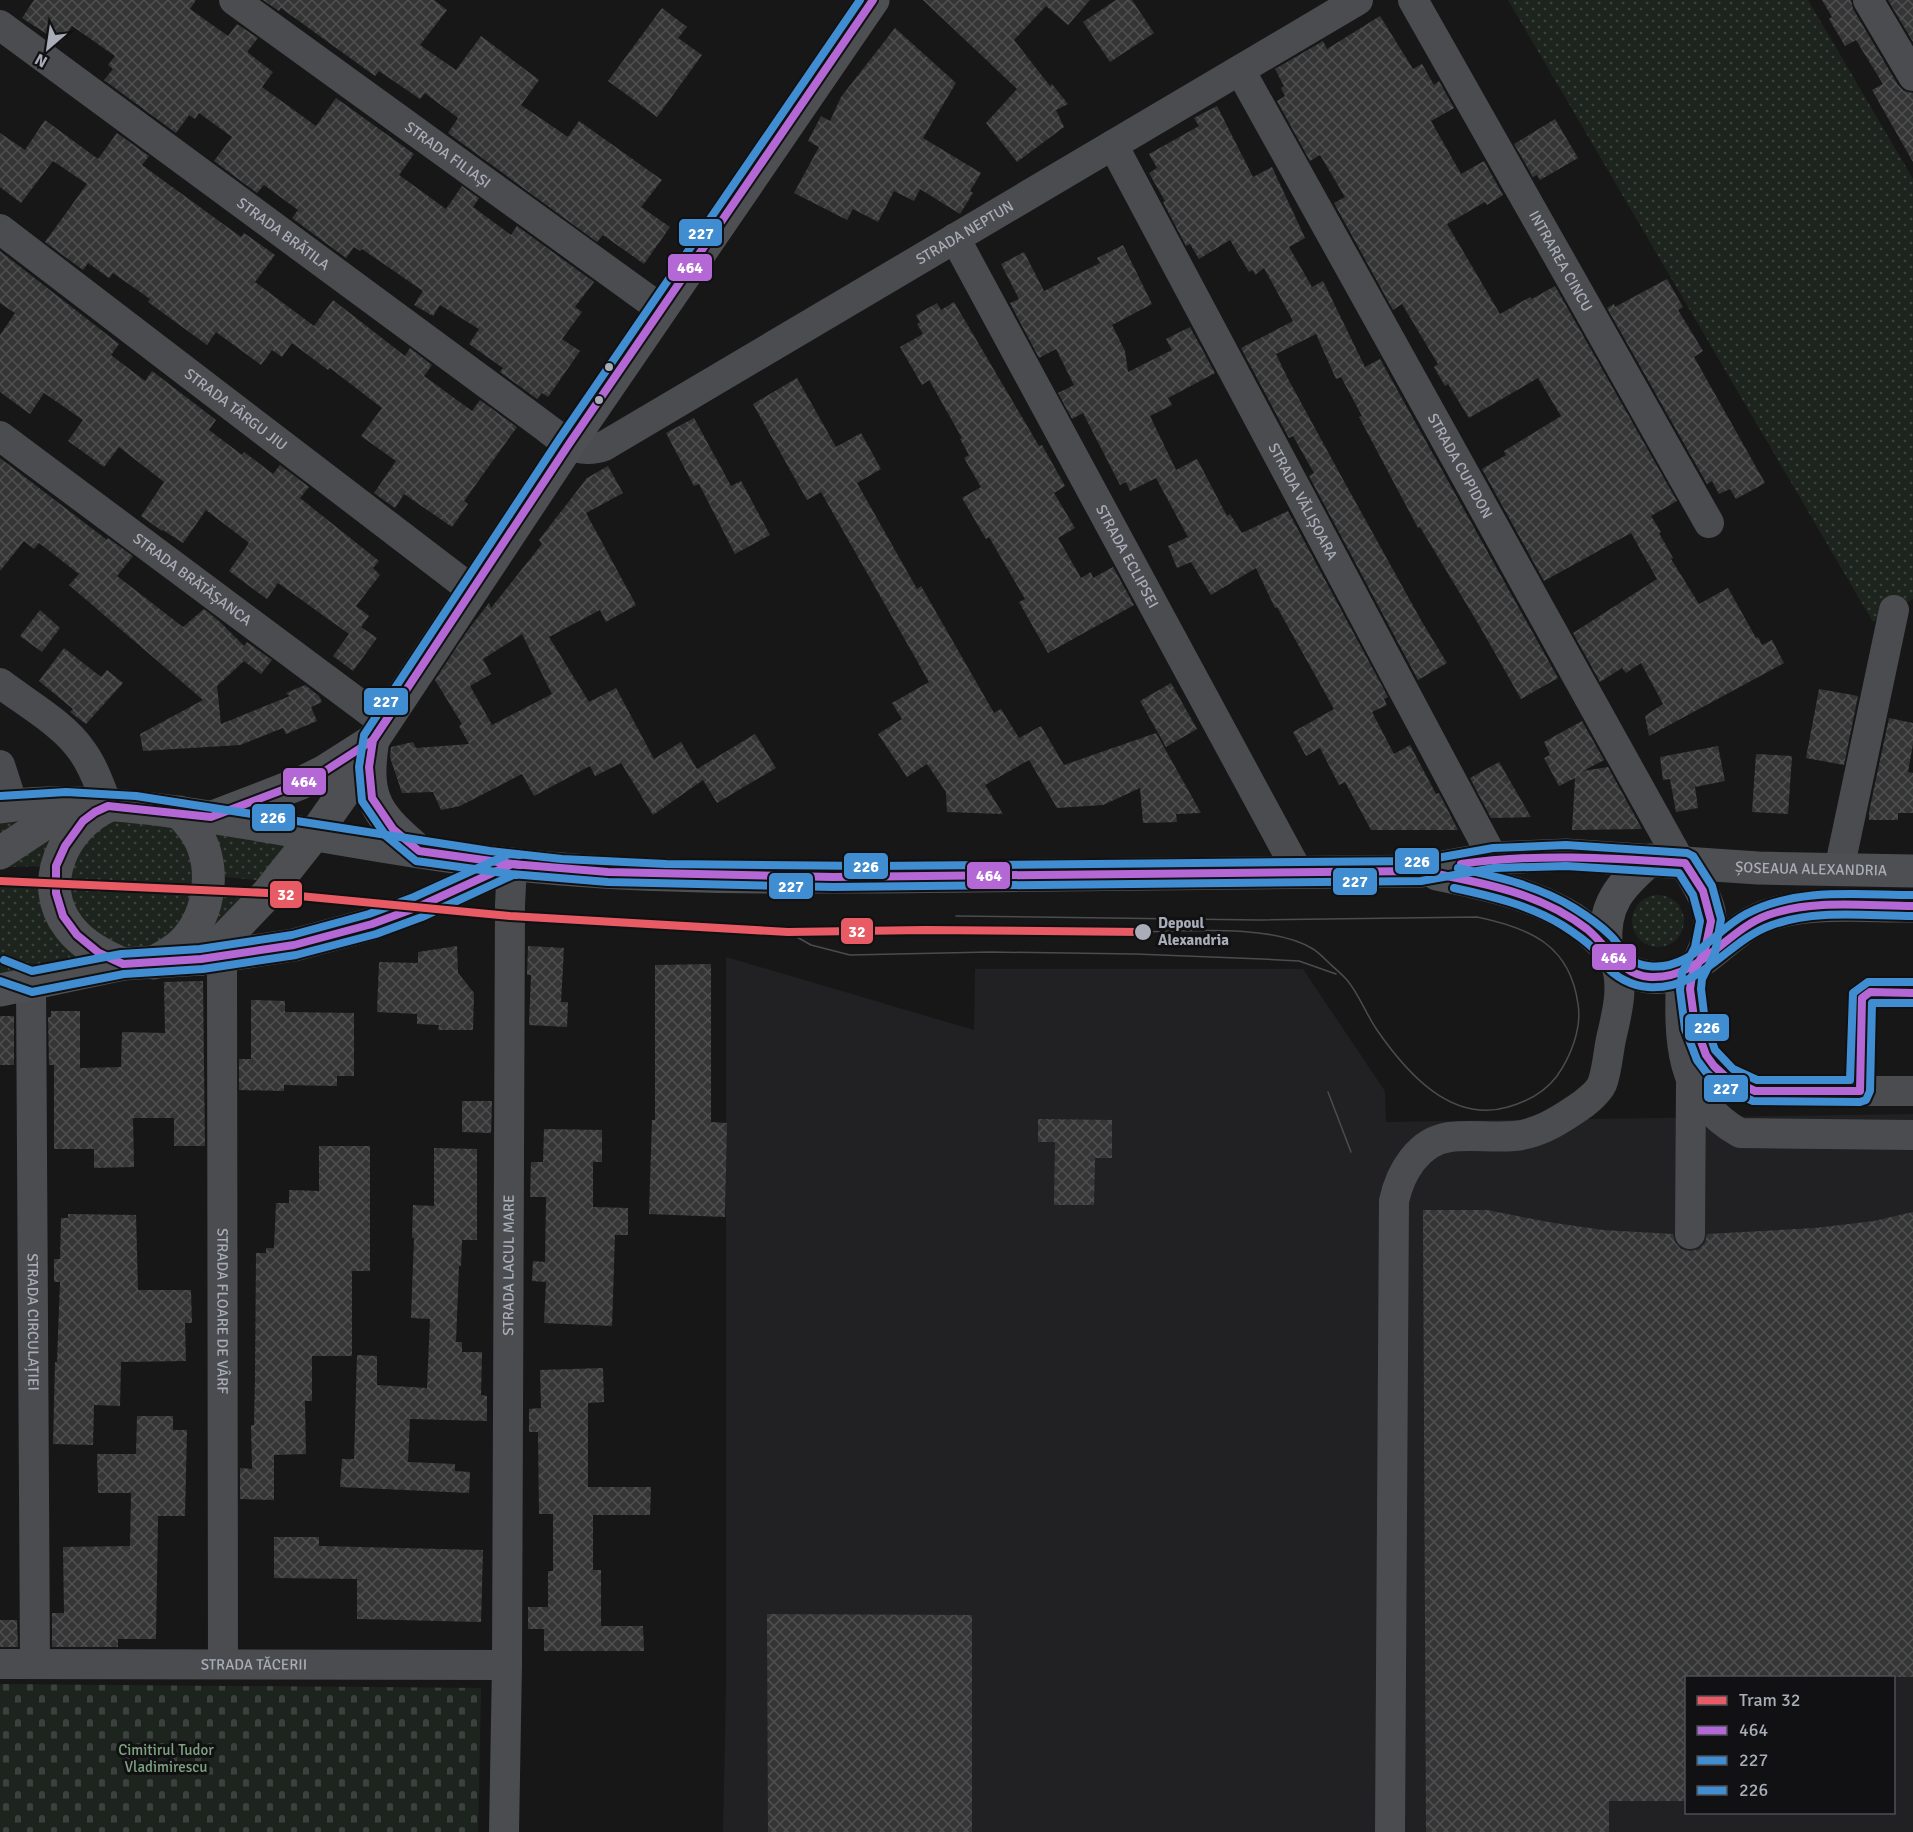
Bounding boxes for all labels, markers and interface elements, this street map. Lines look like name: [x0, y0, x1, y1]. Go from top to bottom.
north arrow: [18, 18, 78, 78]
text: N: [31, 49, 51, 72]
street label: STRADA FILIAȘI: [401, 118, 494, 192]
street label: STRADA BRĂTILA: [233, 194, 333, 274]
street label: STRADA NEPTUN: [913, 197, 1017, 268]
street label: INTRAREA CINCU: [1525, 207, 1596, 315]
line badge: 227: [678, 218, 723, 247]
text: 227: [688, 224, 714, 244]
line badge: 464: [667, 253, 713, 282]
text: 464: [677, 258, 703, 278]
unlabelled marker: [603, 361, 615, 373]
street label: STRADA TÂRGU JIU: [181, 365, 291, 454]
unlabelled marker: [593, 394, 605, 406]
street label: STRADA CUPIDON: [1424, 410, 1497, 522]
street label: STRADA VĂLIȘOARA: [1264, 440, 1342, 563]
street label: STRADA ECLIPSEI: [1092, 502, 1162, 611]
street label: STRADA BRĂTĂȘANCA: [129, 529, 255, 630]
line badge: 227: [363, 687, 409, 716]
text: 227: [373, 692, 399, 712]
line badge: 464: [282, 767, 327, 796]
text: 464: [291, 772, 317, 792]
line badge: 226: [251, 803, 296, 832]
text: 226: [260, 808, 286, 828]
line badge: 226: [1394, 847, 1440, 875]
line badge: 226: [843, 852, 889, 880]
text: 226: [1404, 852, 1430, 872]
text: 226: [853, 857, 879, 877]
street label: ȘOSEAUA ALEXANDRIA: [1735, 857, 1887, 879]
line badge: 464: [966, 861, 1011, 890]
text: 464: [976, 866, 1002, 886]
line badge: 227: [1332, 867, 1378, 896]
line badge: 227: [768, 872, 814, 900]
text: 227: [1342, 872, 1368, 892]
text: 227: [778, 877, 804, 897]
line badge: 32: [269, 880, 303, 909]
text: 32: [277, 885, 295, 905]
place label: Depoul Alexandria: [1158, 914, 1229, 949]
line badge: 32: [840, 917, 874, 945]
text: 32: [848, 922, 866, 942]
marker: Depoul Alexandria: [1133, 922, 1153, 942]
line badge: 464: [1591, 943, 1637, 971]
text: 464: [1601, 948, 1627, 968]
line badge: 226: [1684, 1013, 1730, 1042]
text: 226: [1694, 1018, 1720, 1038]
line badge: 227: [1703, 1074, 1749, 1103]
text: 227: [1713, 1079, 1739, 1099]
street label: STRADA LACUL MARE: [499, 1194, 518, 1336]
street label: STRADA FLOARE DE VÂRF: [213, 1228, 232, 1394]
street label: STRADA CIRCULAȚIEI: [23, 1253, 42, 1391]
street label: STRADA TĂCERII: [201, 1655, 307, 1674]
legend: [1685, 1676, 1895, 1814]
text: Tram 32: [1739, 1689, 1800, 1711]
text: 464: [1739, 1719, 1768, 1741]
park label: Cimitirul Tudor Vladimirescu: [118, 1741, 214, 1776]
text: 227: [1739, 1749, 1768, 1771]
text: 226: [1739, 1779, 1768, 1801]

